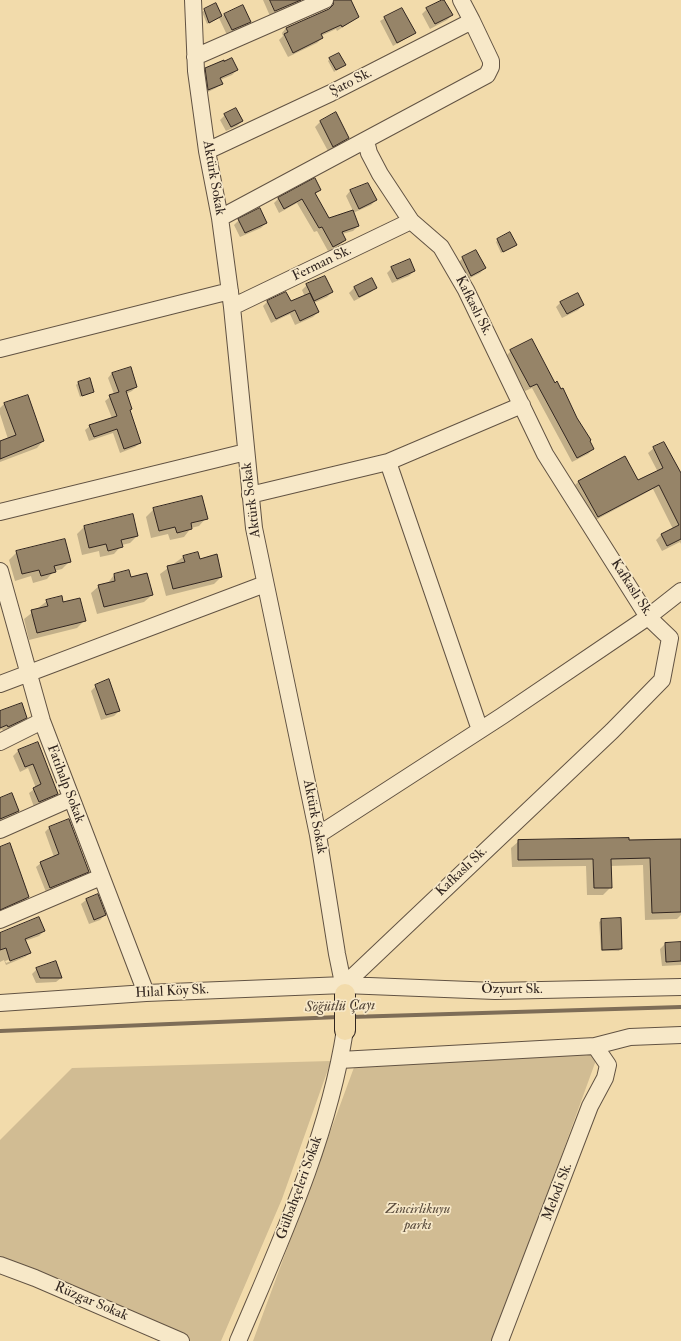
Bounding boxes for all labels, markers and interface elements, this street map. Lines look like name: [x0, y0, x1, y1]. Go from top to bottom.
street label: Şato Sk.: [327, 65, 375, 101]
street label: Aktürk Sokak: [198, 139, 228, 217]
street label: Ferman Sk.: [290, 243, 354, 285]
street label: Kafkaslı Sk.: [451, 273, 495, 339]
street label: Aktürk Sokak: [239, 461, 265, 539]
street label: Kafkaslı Sk.: [606, 556, 656, 620]
street label: Fatihalp Sokak: [42, 742, 88, 826]
street label: Aktürk Sokak: [299, 778, 329, 856]
street label: Kafkaslı Sk.: [433, 844, 491, 900]
street label: Hilal Köy Sk.: [135, 982, 209, 1002]
street label: Özyurt Sk.: [481, 982, 543, 998]
water label: Söğütlü Çayı: [304, 997, 376, 1017]
street label: Gülbahçeleri Sokak: [274, 1134, 326, 1242]
street label: Melodi Sk.: [539, 1161, 577, 1223]
park label: Zincirlikuyu parkı: [386, 1202, 450, 1234]
street label: Rüzgar Sokak: [52, 1279, 130, 1325]

